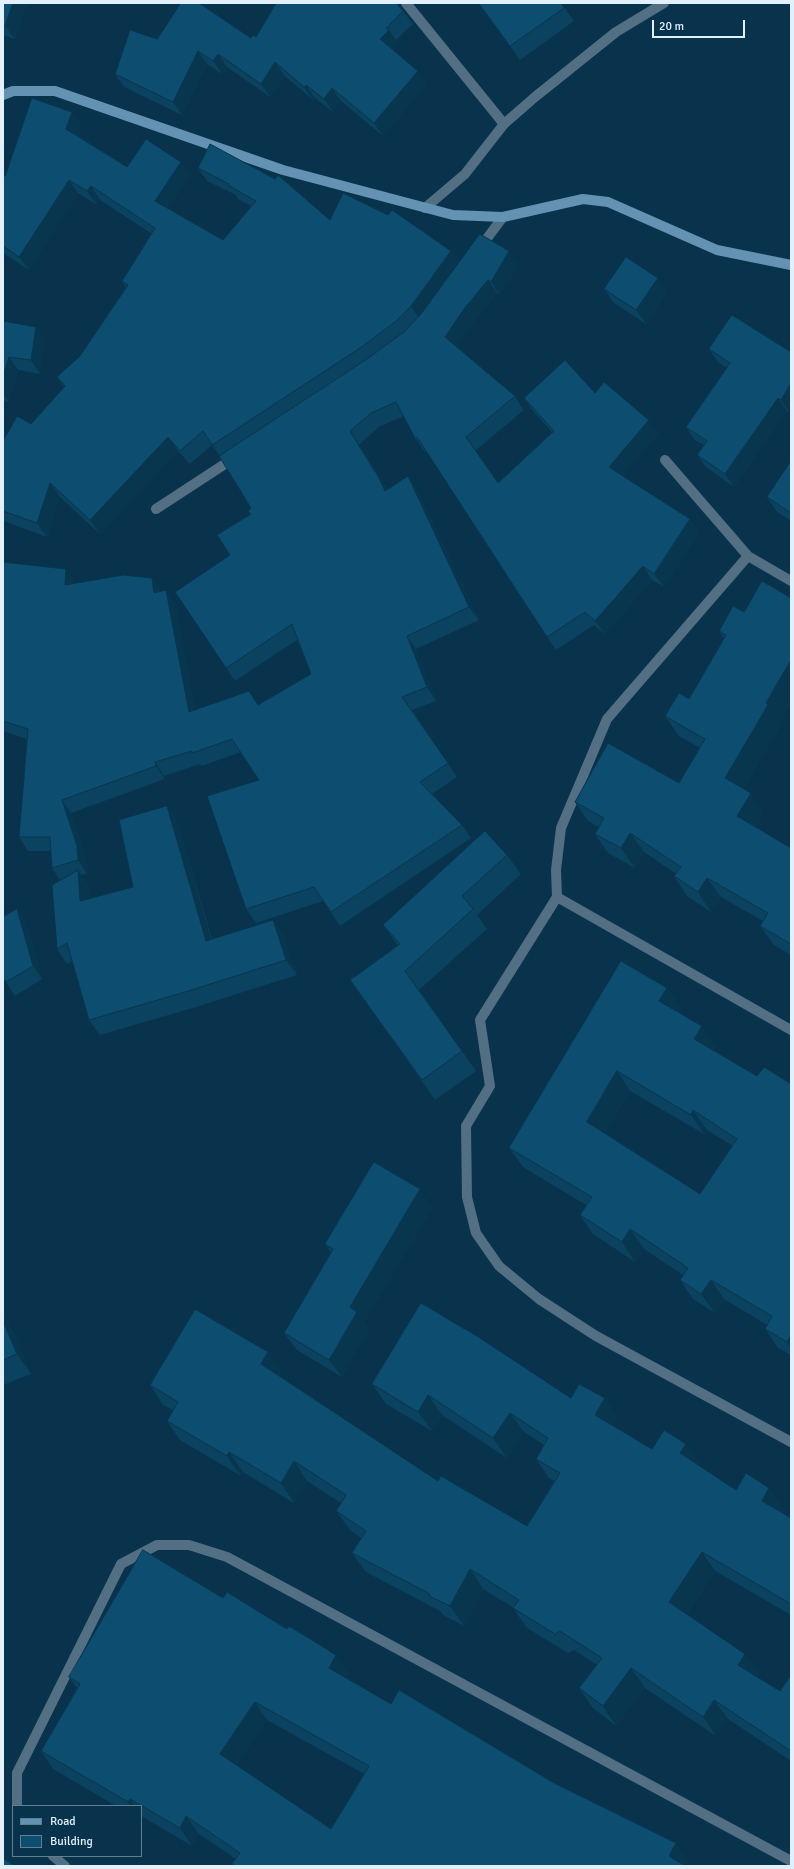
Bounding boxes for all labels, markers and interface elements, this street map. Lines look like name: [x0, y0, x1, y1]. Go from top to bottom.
scale bar: [654, 12, 747, 38]
text: 20 m: [659, 19, 684, 34]
legend: [12, 1805, 142, 1857]
text: Road: [50, 1814, 76, 1829]
text: Building: [50, 1834, 93, 1849]

